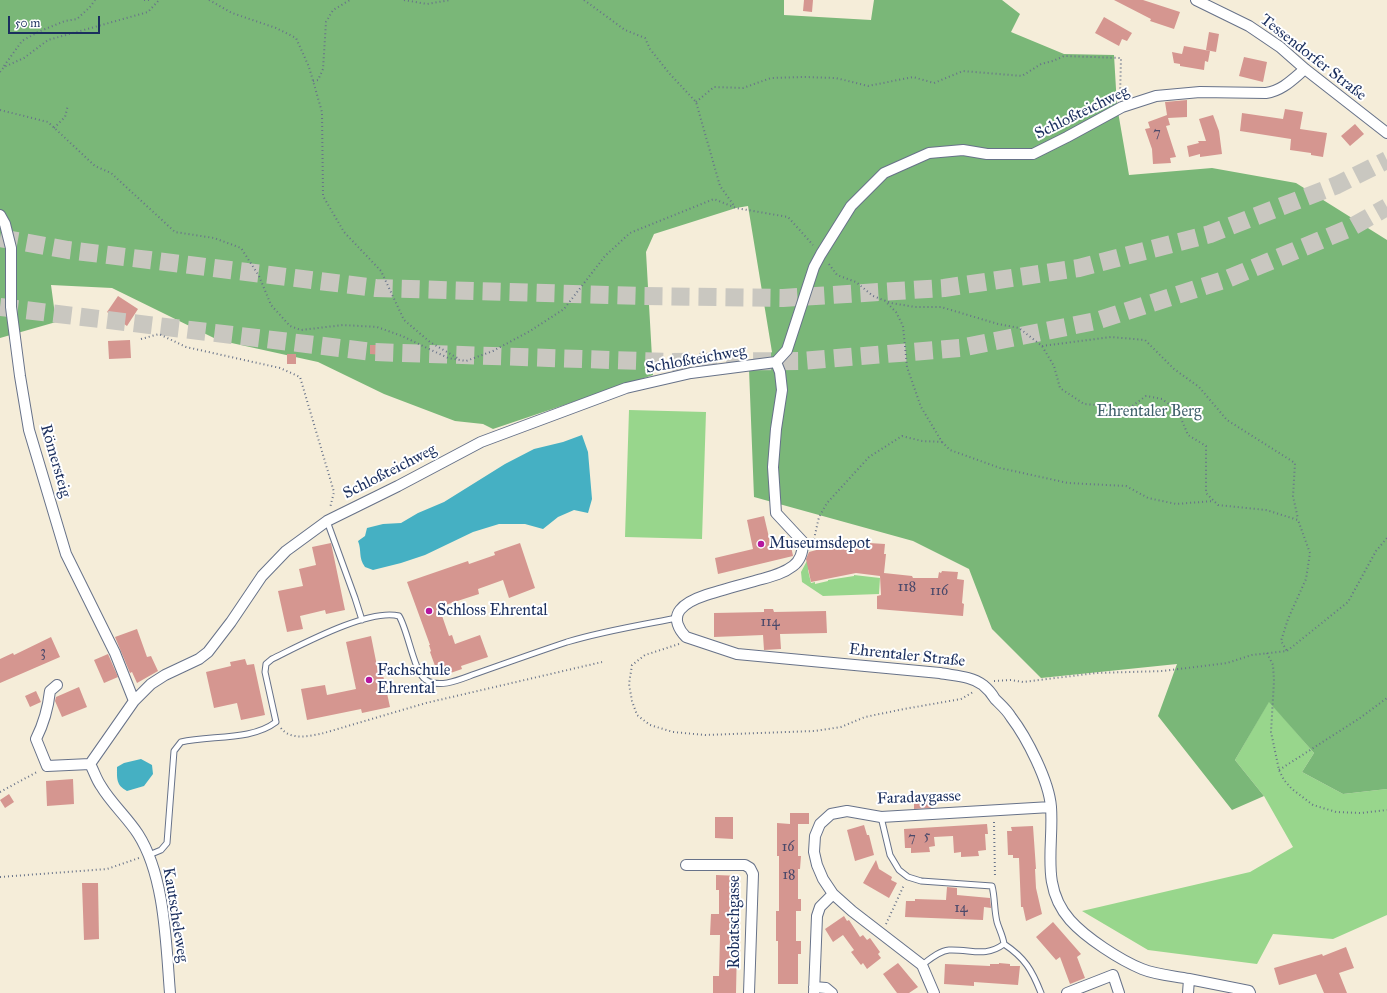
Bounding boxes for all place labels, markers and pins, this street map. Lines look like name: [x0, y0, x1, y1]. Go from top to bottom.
place label: Museumsdepot: [769, 534, 871, 554]
marker: Museumsdepot: [756, 539, 766, 549]
place label: Schloss Ehrental: [437, 601, 548, 621]
marker: Schloss Ehrental: [424, 606, 434, 616]
place label: Fachschule Ehrental: [377, 661, 450, 699]
marker: Fachschule Ehrental: [364, 675, 374, 685]

